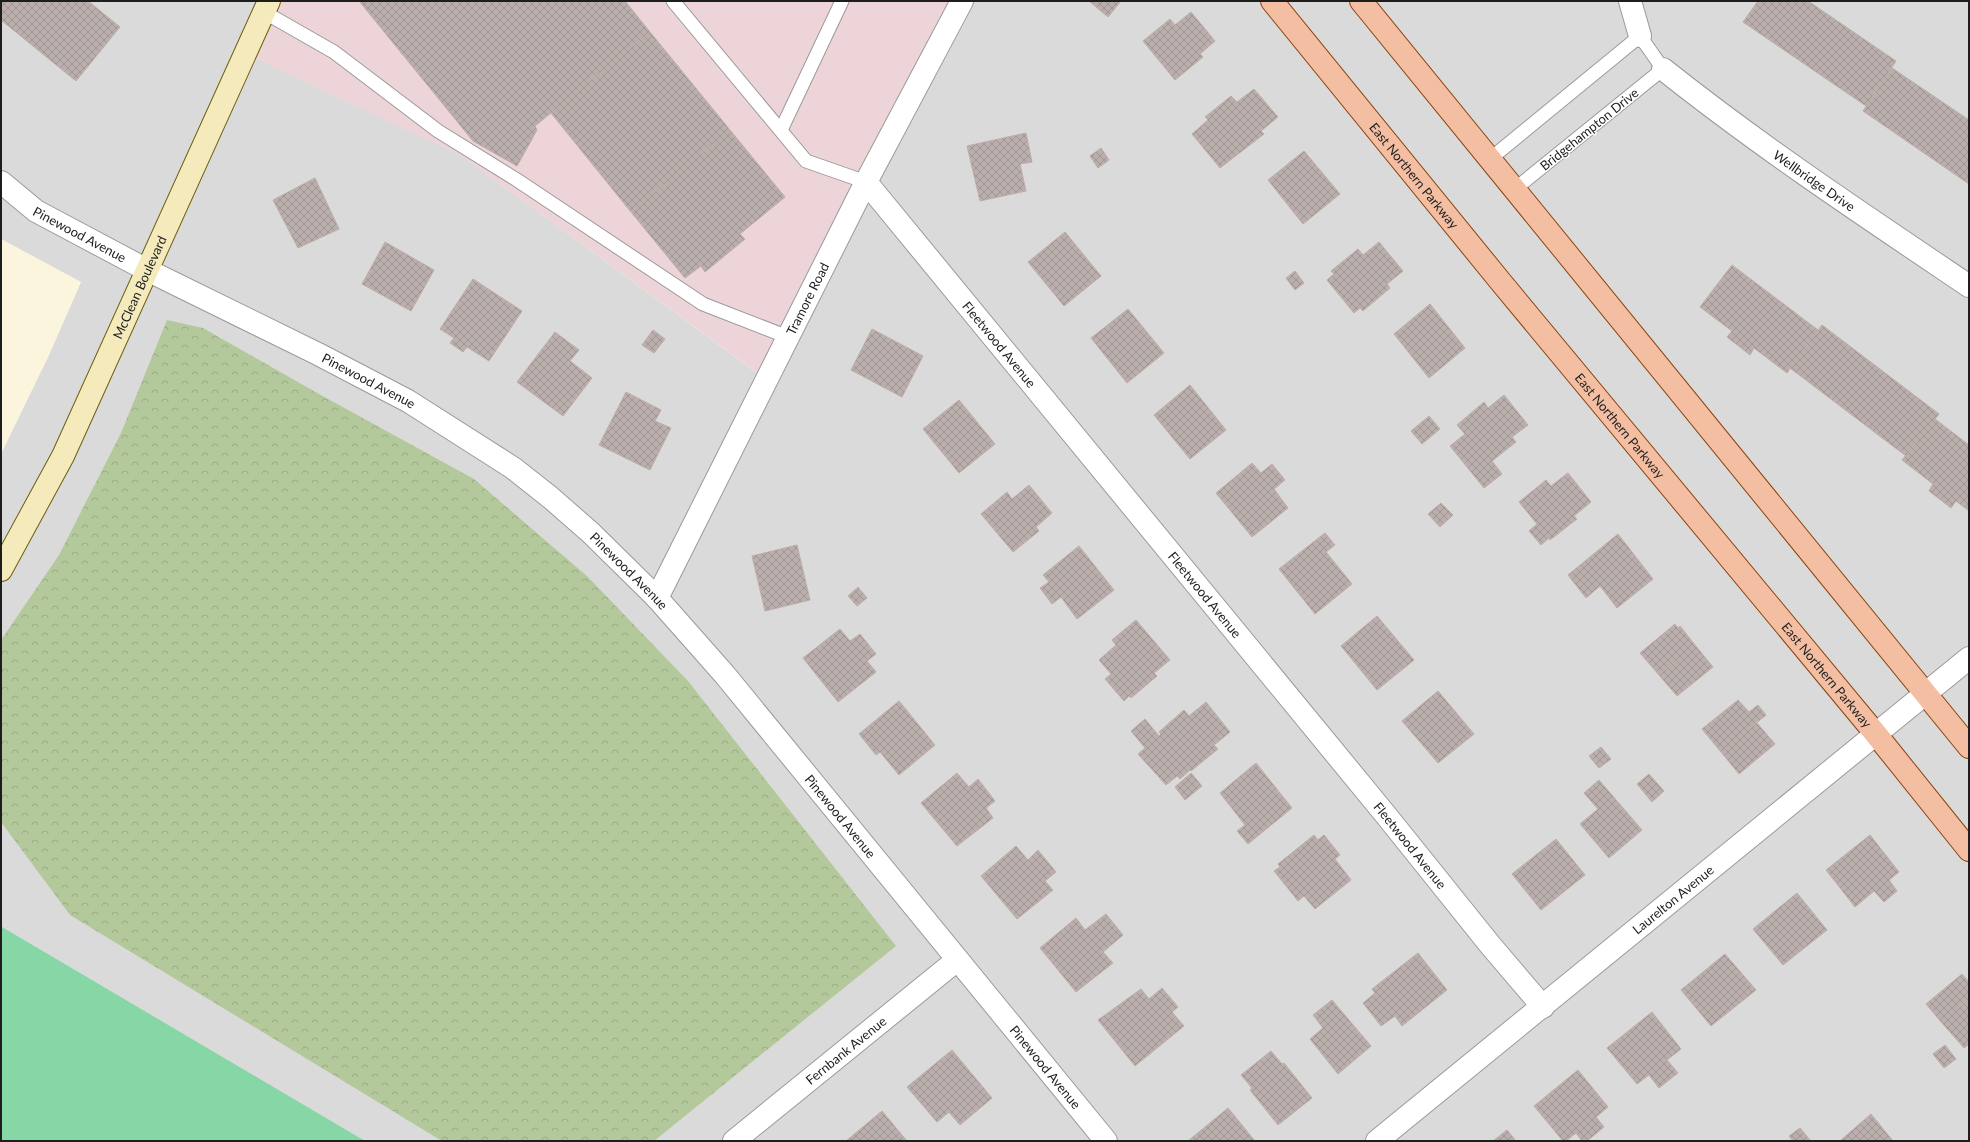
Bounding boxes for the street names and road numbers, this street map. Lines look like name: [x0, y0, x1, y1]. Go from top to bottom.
street label: Bridgehampton Drive: [1537, 84, 1642, 174]
street label: East Northern Parkway: [1366, 119, 1462, 232]
street label: Wellbridge Drive: [1770, 147, 1858, 215]
street label: Pinewood Avenue: [30, 203, 129, 266]
street label: McClean Boulevard: [109, 233, 170, 341]
street label: Tramore Road: [783, 260, 832, 338]
street label: Fleetwood Avenue: [959, 298, 1039, 391]
street label: Pinewood Avenue: [319, 350, 419, 412]
street label: East Northern Parkway: [1572, 370, 1669, 482]
street label: Pinewood Avenue: [587, 529, 671, 613]
street label: Fleetwood Avenue: [1165, 548, 1245, 641]
street label: East Northern Parkway: [1779, 619, 1875, 731]
street label: Pinewood Avenue: [802, 771, 879, 861]
street label: Fleetwood Avenue: [1370, 799, 1450, 892]
street label: Laurelton Avenue: [1629, 862, 1717, 937]
street label: Fernbank Avenue: [802, 1013, 889, 1088]
street label: Pinewood Avenue: [1007, 1022, 1084, 1112]

